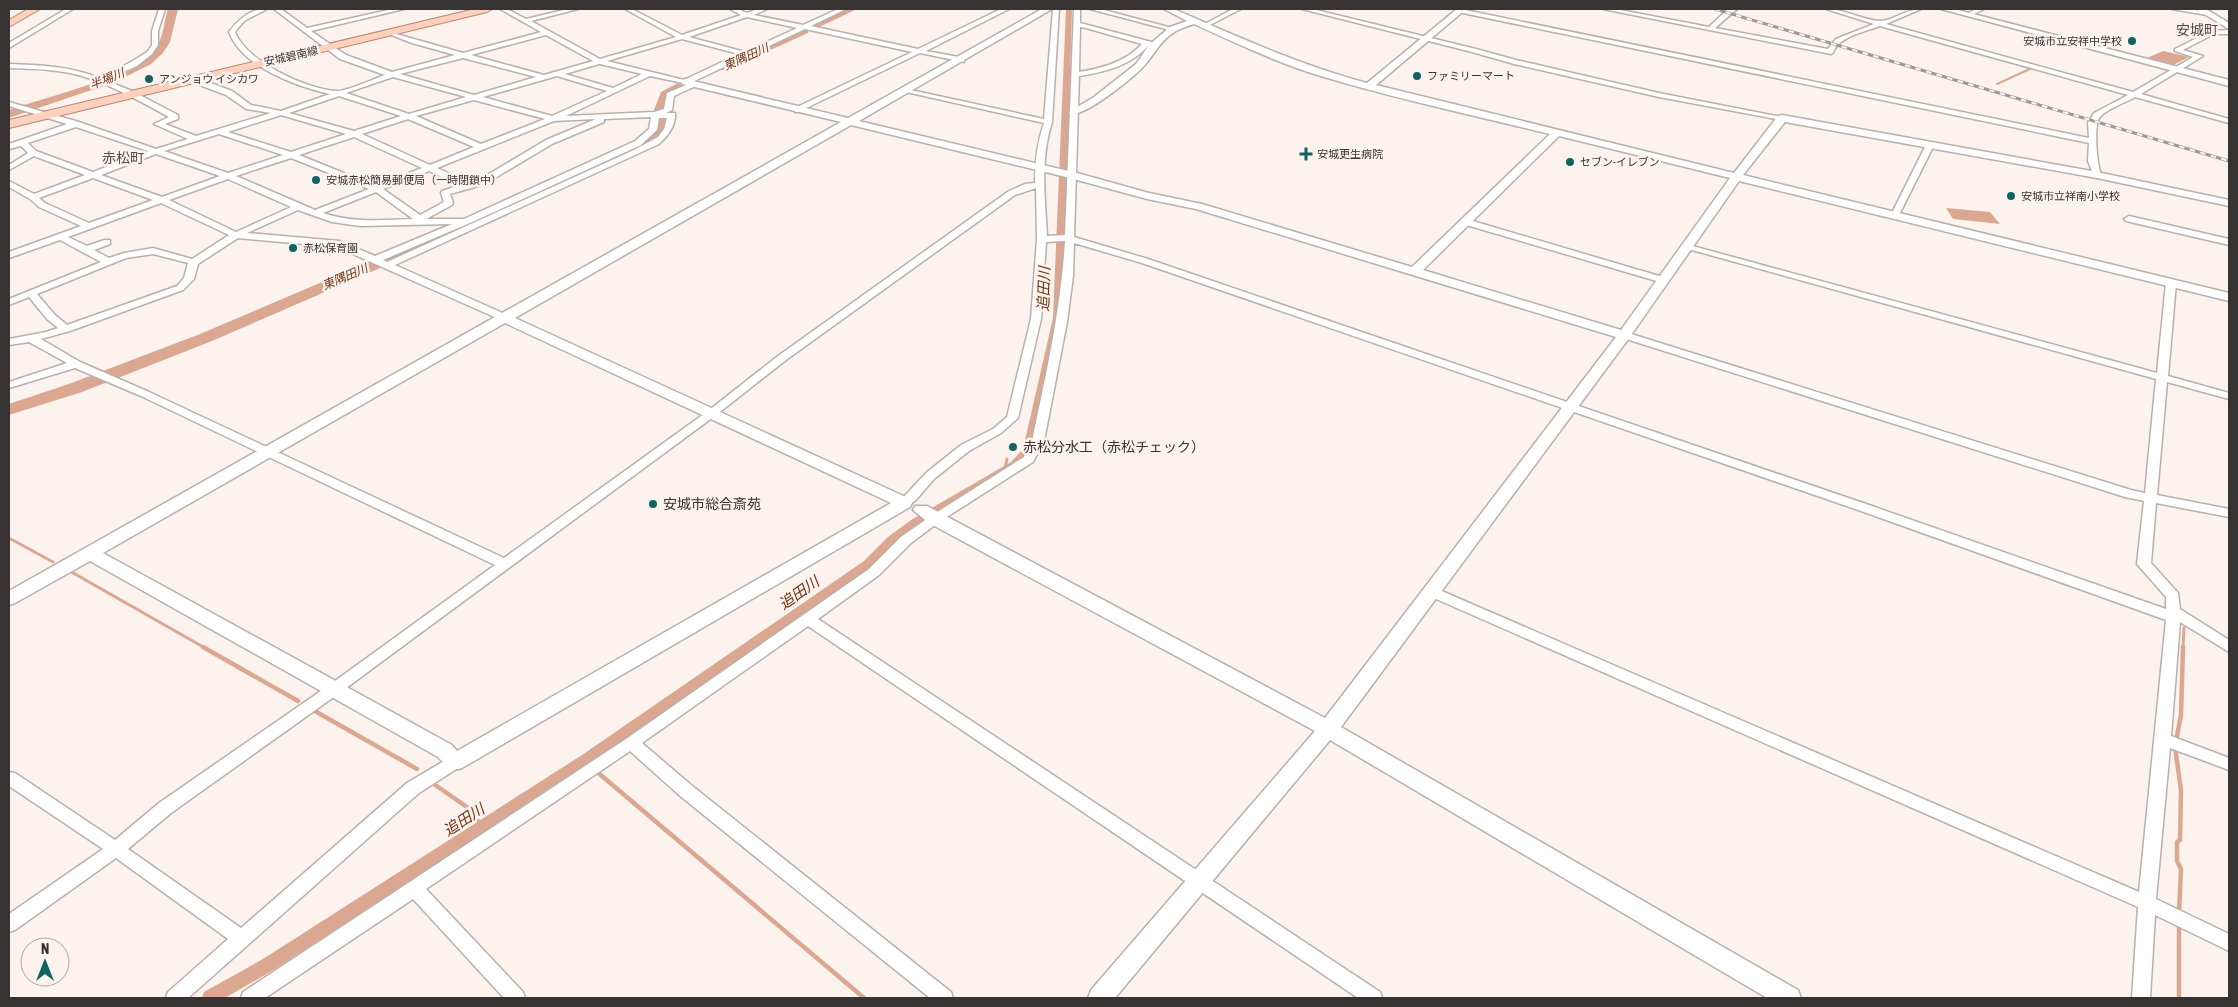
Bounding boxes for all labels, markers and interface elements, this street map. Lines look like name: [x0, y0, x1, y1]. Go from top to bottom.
district label: 安城町: [2176, 22, 2218, 38]
place label: 安城市立安祥中学校: [2023, 35, 2122, 47]
marker: 安城市立安祥中学校: [2126, 35, 2138, 47]
water label: 東隅田川: [721, 40, 773, 73]
street label: 安城碧南線: [263, 44, 319, 68]
water label: 半場川: [88, 65, 128, 92]
marker: ファミリーマート: [1411, 70, 1423, 82]
place label: ファミリーマート: [1427, 70, 1515, 82]
marker: アンジョウ イシカワ: [143, 73, 155, 85]
place label: アンジョウ イシカワ: [159, 73, 259, 85]
marker: 安城更生病院: [1299, 147, 1313, 161]
place label: 安城更生病院: [1317, 148, 1383, 160]
district label: 赤松町: [102, 150, 144, 166]
marker: セブン-イレブン: [1564, 156, 1576, 168]
place label: セブン-イレブン: [1580, 156, 1660, 168]
marker: 安城赤松簡易郵便局（一時閉鎖中）: [310, 174, 322, 186]
place label: 安城赤松簡易郵便局（一時閉鎖中）: [326, 174, 502, 186]
marker: 安城市立祥南小学校: [2005, 190, 2017, 202]
place label: 安城市立祥南小学校: [2021, 190, 2120, 202]
marker: 赤松保育園: [287, 242, 299, 254]
place label: 赤松保育園: [303, 242, 358, 254]
water label: 東隅田川: [320, 260, 372, 293]
water label: 追田川: [1034, 264, 1053, 312]
place label: 赤松分水工（赤松チェック）: [1023, 439, 1205, 455]
marker: 赤松分水工（赤松チェック）: [1007, 441, 1019, 453]
place label: 安城市総合斎苑: [663, 496, 761, 512]
marker: 安城市総合斎苑: [647, 498, 659, 510]
water label: 追田川: [775, 572, 824, 612]
water label: 追田川: [440, 799, 489, 839]
north arrow: [20, 937, 70, 987]
text: N: [41, 941, 49, 957]

